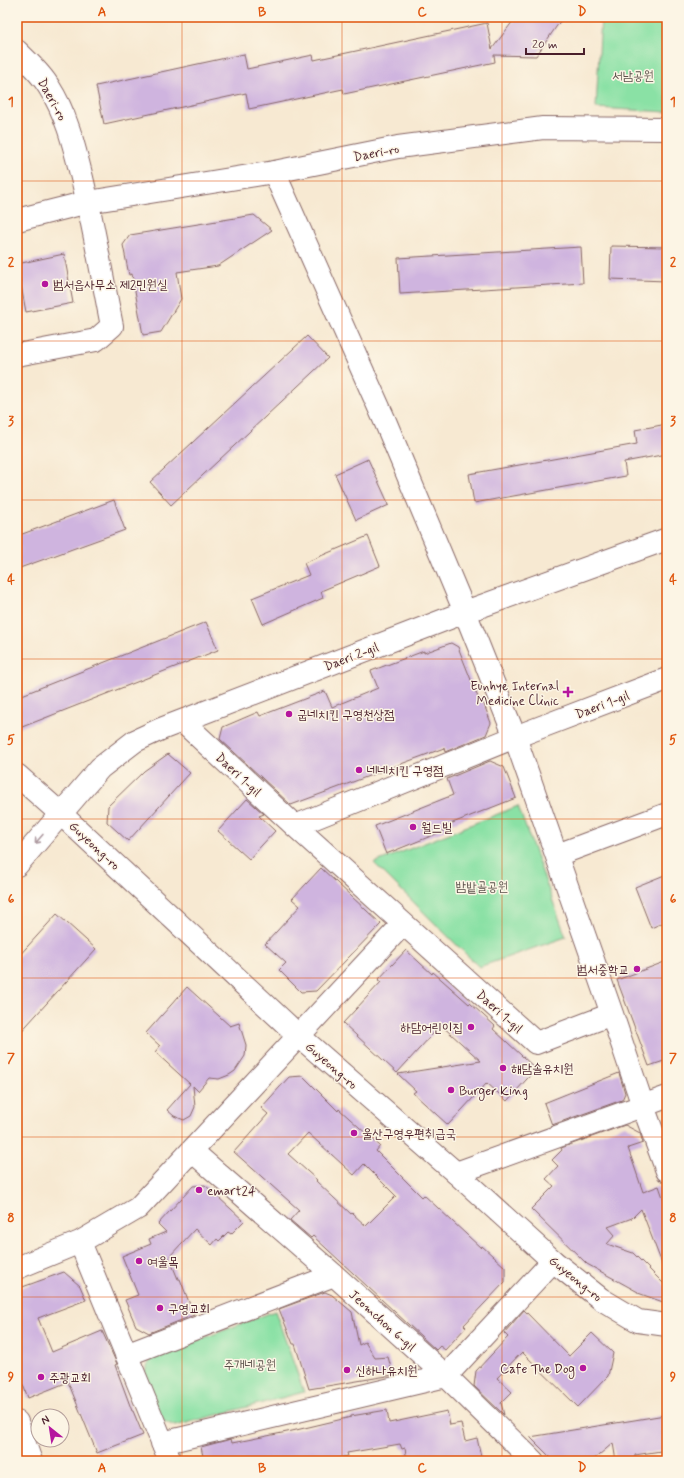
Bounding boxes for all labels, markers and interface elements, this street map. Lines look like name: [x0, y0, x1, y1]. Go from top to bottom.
text: A: [98, 4, 106, 21]
text: B: [258, 4, 267, 21]
text: C: [417, 4, 427, 21]
text: D: [578, 4, 587, 21]
scale bar: [526, 30, 584, 56]
text: 20 m: [532, 37, 558, 53]
park label: 서남공원: [612, 68, 654, 85]
street label: Daeri-ro: [33, 75, 70, 124]
text: 1: [8, 94, 14, 111]
text: 1: [670, 94, 676, 111]
street label: Daeri-ro: [352, 141, 401, 166]
text: 2: [8, 254, 15, 271]
text: 2: [670, 254, 677, 271]
place label: 범서읍사무소 제2민원실: [53, 277, 168, 294]
marker: 범서읍사무소 제2민원실: [40, 279, 50, 289]
text: 3: [8, 413, 14, 430]
text: 3: [670, 413, 676, 430]
text: 4: [7, 572, 15, 589]
text: 4: [669, 572, 677, 589]
street label: Daeri 2-gil: [322, 639, 381, 676]
place label: Eunhye Internal Medicine Clinic: [470, 678, 559, 710]
marker: Eunhye Internal Medicine Clinic: [562, 686, 574, 698]
street label: Daeri 1-gil: [573, 687, 632, 724]
place label: 굽네치킨 구영천상점: [297, 707, 395, 724]
marker: 굽네치킨 구영천상점: [284, 709, 294, 719]
text: 5: [7, 732, 15, 749]
text: 5: [669, 732, 677, 749]
street label: Daeri 1-gil: [211, 750, 265, 801]
place label: 네네치킨 구영점: [367, 763, 444, 780]
marker: 네네치킨 구영점: [354, 765, 364, 775]
street label: Guyeong-ro: [65, 818, 123, 874]
place label: 월드빌: [421, 820, 453, 837]
marker: 월드빌: [408, 822, 418, 832]
one-way arrow: [34, 834, 43, 844]
park label: 밤밭골공원: [456, 879, 508, 896]
text: 6: [8, 891, 15, 908]
text: 6: [670, 891, 677, 908]
place label: 범서중학교: [577, 962, 629, 979]
marker: 범서중학교: [632, 964, 642, 974]
street label: Daeri 1-gil: [472, 987, 526, 1037]
place label: 하담어린이집: [400, 1020, 463, 1037]
marker: 하담어린이집: [466, 1022, 476, 1032]
street label: Guyeong-ro: [301, 1039, 361, 1094]
text: 7: [7, 1050, 15, 1067]
text: 7: [669, 1050, 677, 1067]
place label: 해담솔유치원: [511, 1061, 574, 1078]
marker: 해담솔유치원: [498, 1063, 508, 1073]
place label: Burger King: [459, 1083, 528, 1101]
marker: Burger King: [446, 1085, 456, 1095]
place label: 울산구영우편취급국: [362, 1126, 456, 1143]
marker: 울산구영우편취급국: [349, 1128, 359, 1138]
place label: emart24: [207, 1183, 256, 1200]
marker: emart24: [194, 1185, 204, 1195]
text: 8: [7, 1210, 15, 1227]
text: 8: [669, 1210, 677, 1227]
street label: Guyeong-ro: [545, 1252, 605, 1306]
place label: 여울목: [147, 1254, 178, 1271]
marker: 여울목: [134, 1256, 144, 1266]
street label: Jeomchon 6-gil: [345, 1287, 419, 1356]
place label: 구영교회: [168, 1301, 210, 1318]
marker: 구영교회: [155, 1303, 165, 1313]
park label: 주개네공원: [224, 1357, 276, 1374]
place label: Cafe The Dog: [500, 1361, 575, 1379]
place label: 신하나유치원: [355, 1363, 418, 1380]
marker: Cafe The Dog: [578, 1363, 588, 1373]
marker: 신하나유치원: [342, 1365, 352, 1375]
text: 9: [8, 1369, 15, 1386]
text: 9: [670, 1369, 677, 1386]
place label: 주광교회: [49, 1370, 91, 1387]
marker: 주광교회: [36, 1372, 46, 1382]
north arrow: [30, 1408, 70, 1448]
text: N: [39, 1412, 52, 1428]
text: A: [98, 1460, 106, 1477]
text: B: [258, 1460, 267, 1477]
text: C: [417, 1460, 427, 1477]
text: D: [578, 1460, 587, 1477]

